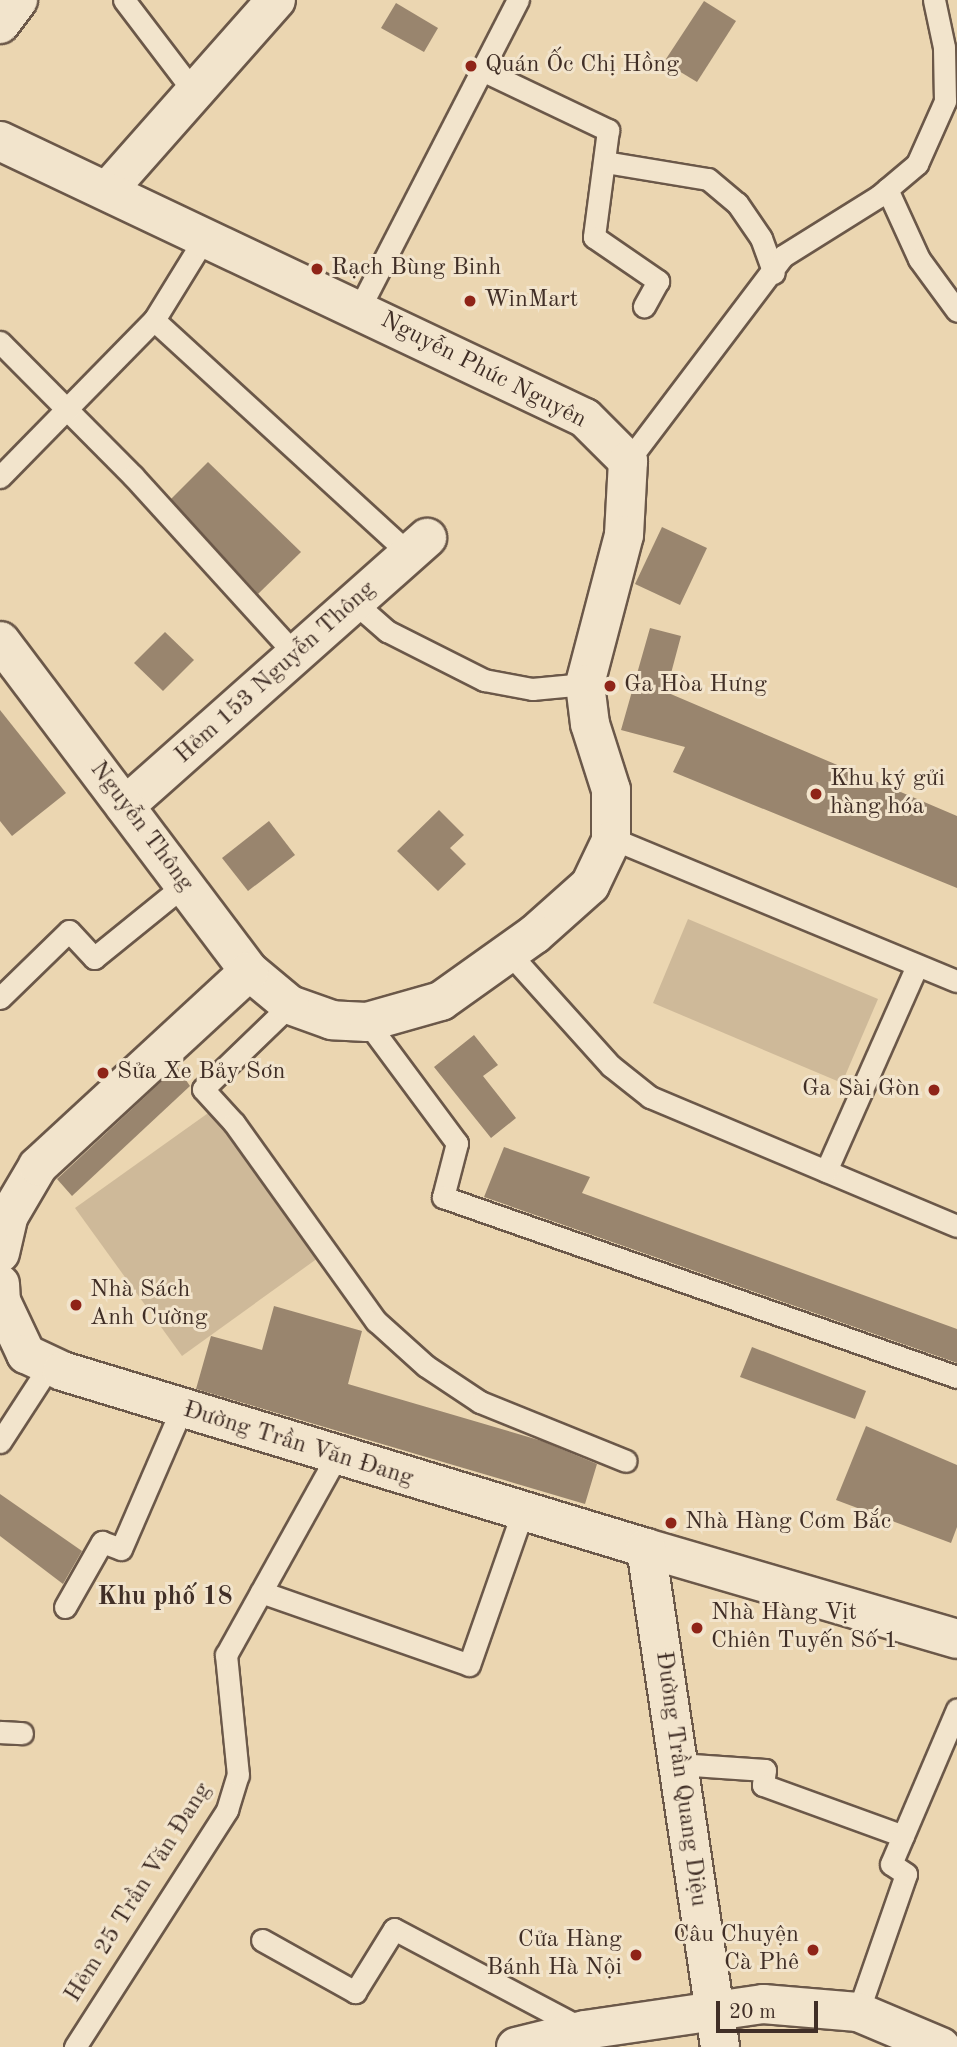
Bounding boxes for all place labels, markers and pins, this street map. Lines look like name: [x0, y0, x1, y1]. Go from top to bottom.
place label: Quán Ốc Chị Hồng: [485, 52, 679, 80]
marker: Quán Ốc Chị Hồng: [463, 58, 479, 74]
place label: Rạch Bùng Binh: [331, 255, 501, 283]
marker: Rạch Bùng Binh: [309, 261, 325, 277]
place label: WinMart: [484, 287, 578, 315]
marker: WinMart: [462, 293, 478, 309]
place label: Ga Hòa Hưng: [624, 672, 767, 700]
marker: Ga Hòa Hưng: [602, 678, 618, 694]
place label: Khu ký gửi hàng hóa: [830, 766, 945, 822]
marker: Khu ký gửi hàng hóa: [808, 786, 824, 802]
place label: Sửa Xe Bảy Sơn: [117, 1059, 286, 1087]
marker: Sửa Xe Bảy Sơn: [95, 1065, 111, 1081]
place label: Ga Sài Gòn: [802, 1076, 920, 1104]
marker: Ga Sài Gòn: [926, 1082, 942, 1098]
place label: Nhà Sách Anh Cường: [90, 1277, 208, 1333]
marker: Nhà Sách Anh Cường: [68, 1297, 84, 1313]
place label: Nhà Hàng Cơm Bắc: [685, 1509, 891, 1537]
marker: Nhà Hàng Cơm Bắc: [663, 1515, 679, 1531]
place label: Nhà Hàng Vịt Chiên Tuyến Số 1: [711, 1600, 898, 1656]
marker: Nhà Hàng Vịt Chiên Tuyến Số 1: [689, 1620, 705, 1636]
place label: Câu Chuyện Cà Phê: [673, 1922, 799, 1978]
place label: Cửa Hàng Bánh Hà Nội: [486, 1927, 622, 1983]
marker: Câu Chuyện Cà Phê: [805, 1942, 821, 1958]
marker: Cửa Hàng Bánh Hà Nội: [628, 1947, 644, 1963]

